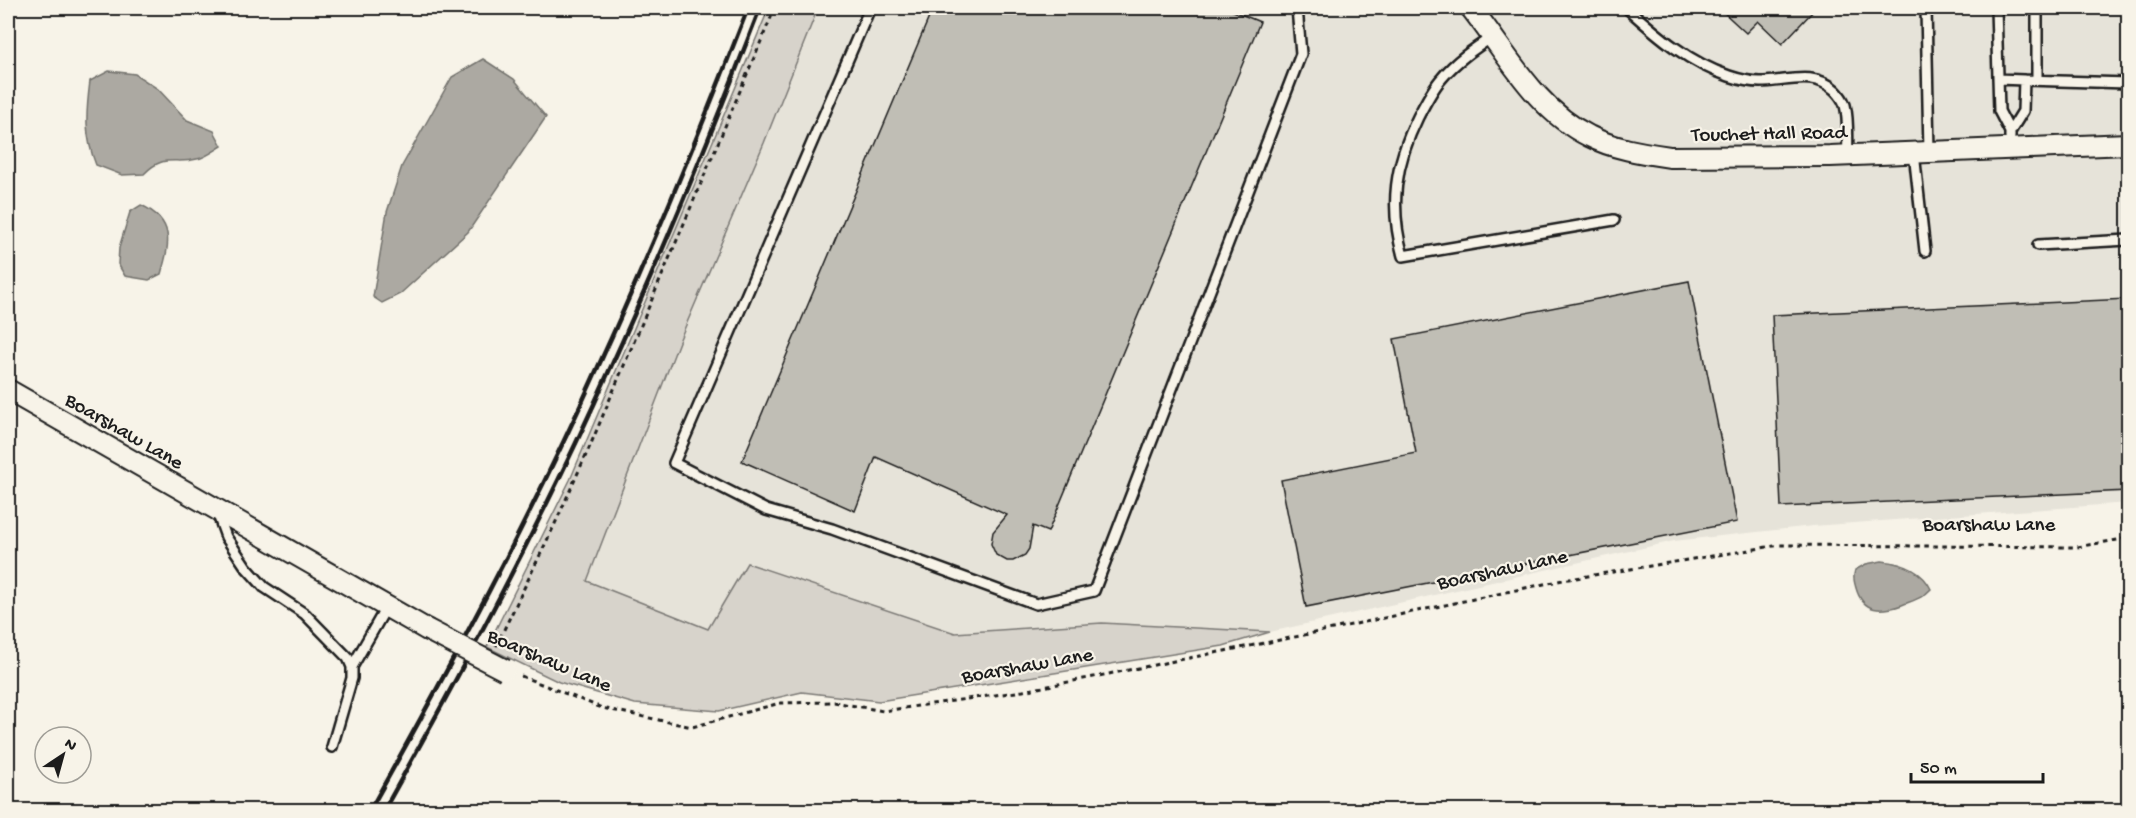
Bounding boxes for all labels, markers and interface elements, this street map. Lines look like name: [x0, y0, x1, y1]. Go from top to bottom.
street label: Touchet Hall Road: [1690, 122, 1849, 149]
street label: Boarshaw Lane: [59, 389, 188, 478]
street label: Boarshaw Lane: [1922, 514, 2057, 539]
street label: Boarshaw Lane: [1434, 545, 1571, 598]
street label: Boarshaw Lane: [482, 624, 616, 700]
street label: Boarshaw Lane: [959, 643, 1096, 691]
north arrow: [33, 725, 93, 785]
text: N: [60, 735, 80, 757]
scale bar: [1911, 746, 2043, 784]
text: 50 m: [1920, 759, 1957, 780]

